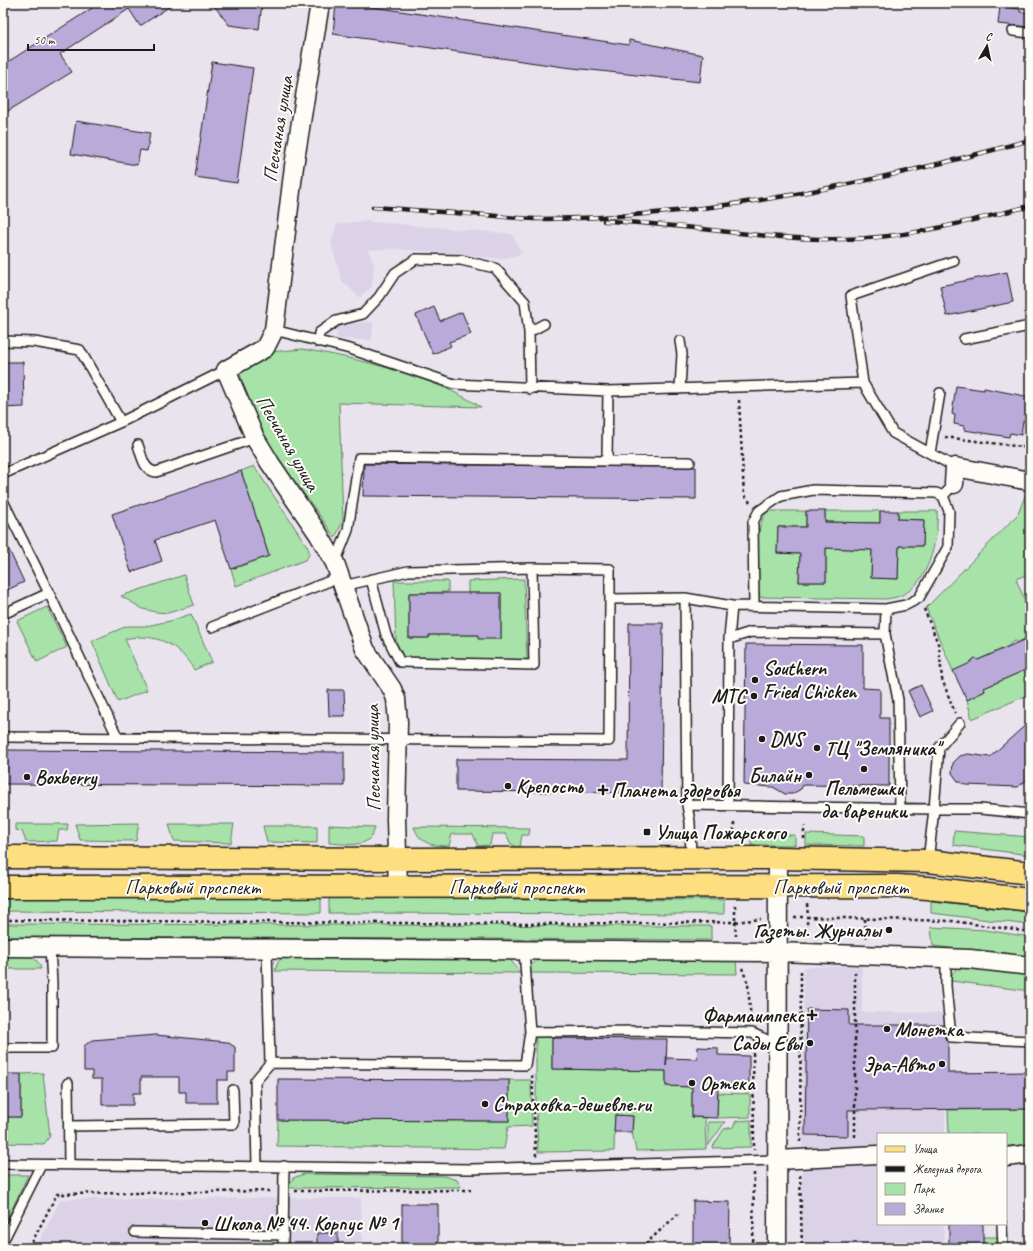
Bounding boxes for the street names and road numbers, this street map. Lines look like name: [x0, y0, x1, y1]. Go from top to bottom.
street label: Песчаная улица: [257, 73, 299, 184]
street label: Песчаная улица: [250, 390, 326, 497]
street label: Песчаная улица: [360, 703, 386, 812]
street label: Парковый проспект: [125, 875, 261, 900]
street label: Парковый проспект: [449, 875, 585, 900]
street label: Парковый проспект: [773, 875, 909, 900]

